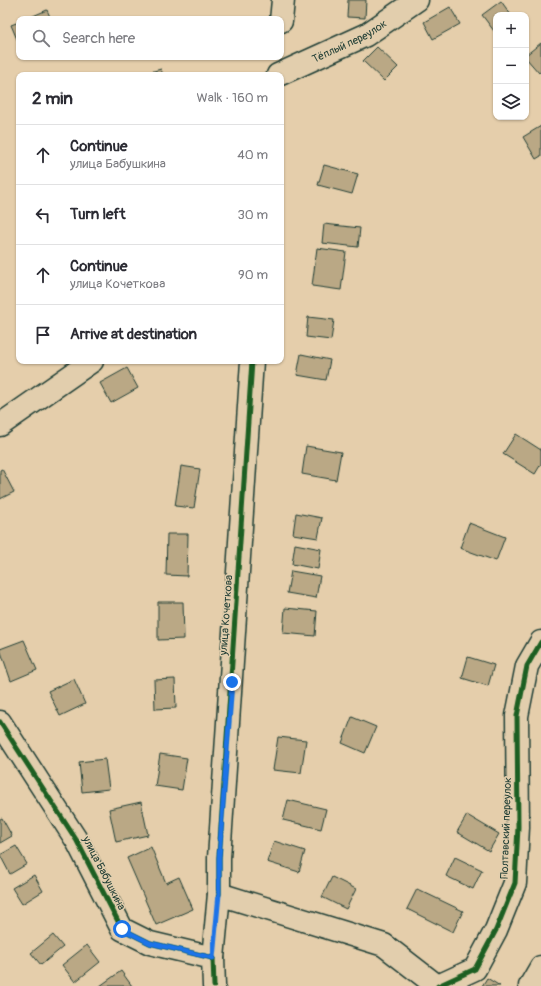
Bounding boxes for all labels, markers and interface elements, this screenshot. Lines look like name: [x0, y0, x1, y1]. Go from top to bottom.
map controls: [493, 12, 529, 120]
button: +: [493, 12, 529, 48]
search box: [16, 16, 284, 60]
street label: Тёплый переулок: [310, 16, 389, 65]
icon: search: [30, 27, 52, 49]
text: Search here: [62, 29, 135, 48]
button: −: [493, 48, 529, 84]
button: layers: [493, 84, 529, 120]
text: 2 min: [32, 88, 73, 109]
text: Walk · 160 m: [197, 90, 268, 106]
text: Continue: [70, 137, 128, 156]
icon: ahead: [32, 144, 54, 166]
text: 40 m: [237, 147, 268, 163]
text: улица Бабушкина: [70, 156, 166, 172]
icon: left: [32, 204, 54, 226]
text: Turn left: [70, 205, 126, 224]
text: 30 m: [238, 207, 268, 223]
text: Continue: [70, 257, 128, 276]
icon: ahead: [32, 264, 54, 286]
text: 90 m: [238, 267, 268, 283]
text: улица Кочеткова: [70, 276, 165, 292]
icon: arrive: [32, 324, 54, 346]
text: Arrive at destination: [70, 325, 197, 344]
street label: улица Кочеткова: [217, 574, 235, 657]
route end: [223, 673, 241, 691]
street label: Полтавский переулок: [498, 777, 514, 879]
street label: улица Бабушкина: [79, 833, 128, 912]
route start: [113, 920, 131, 938]

